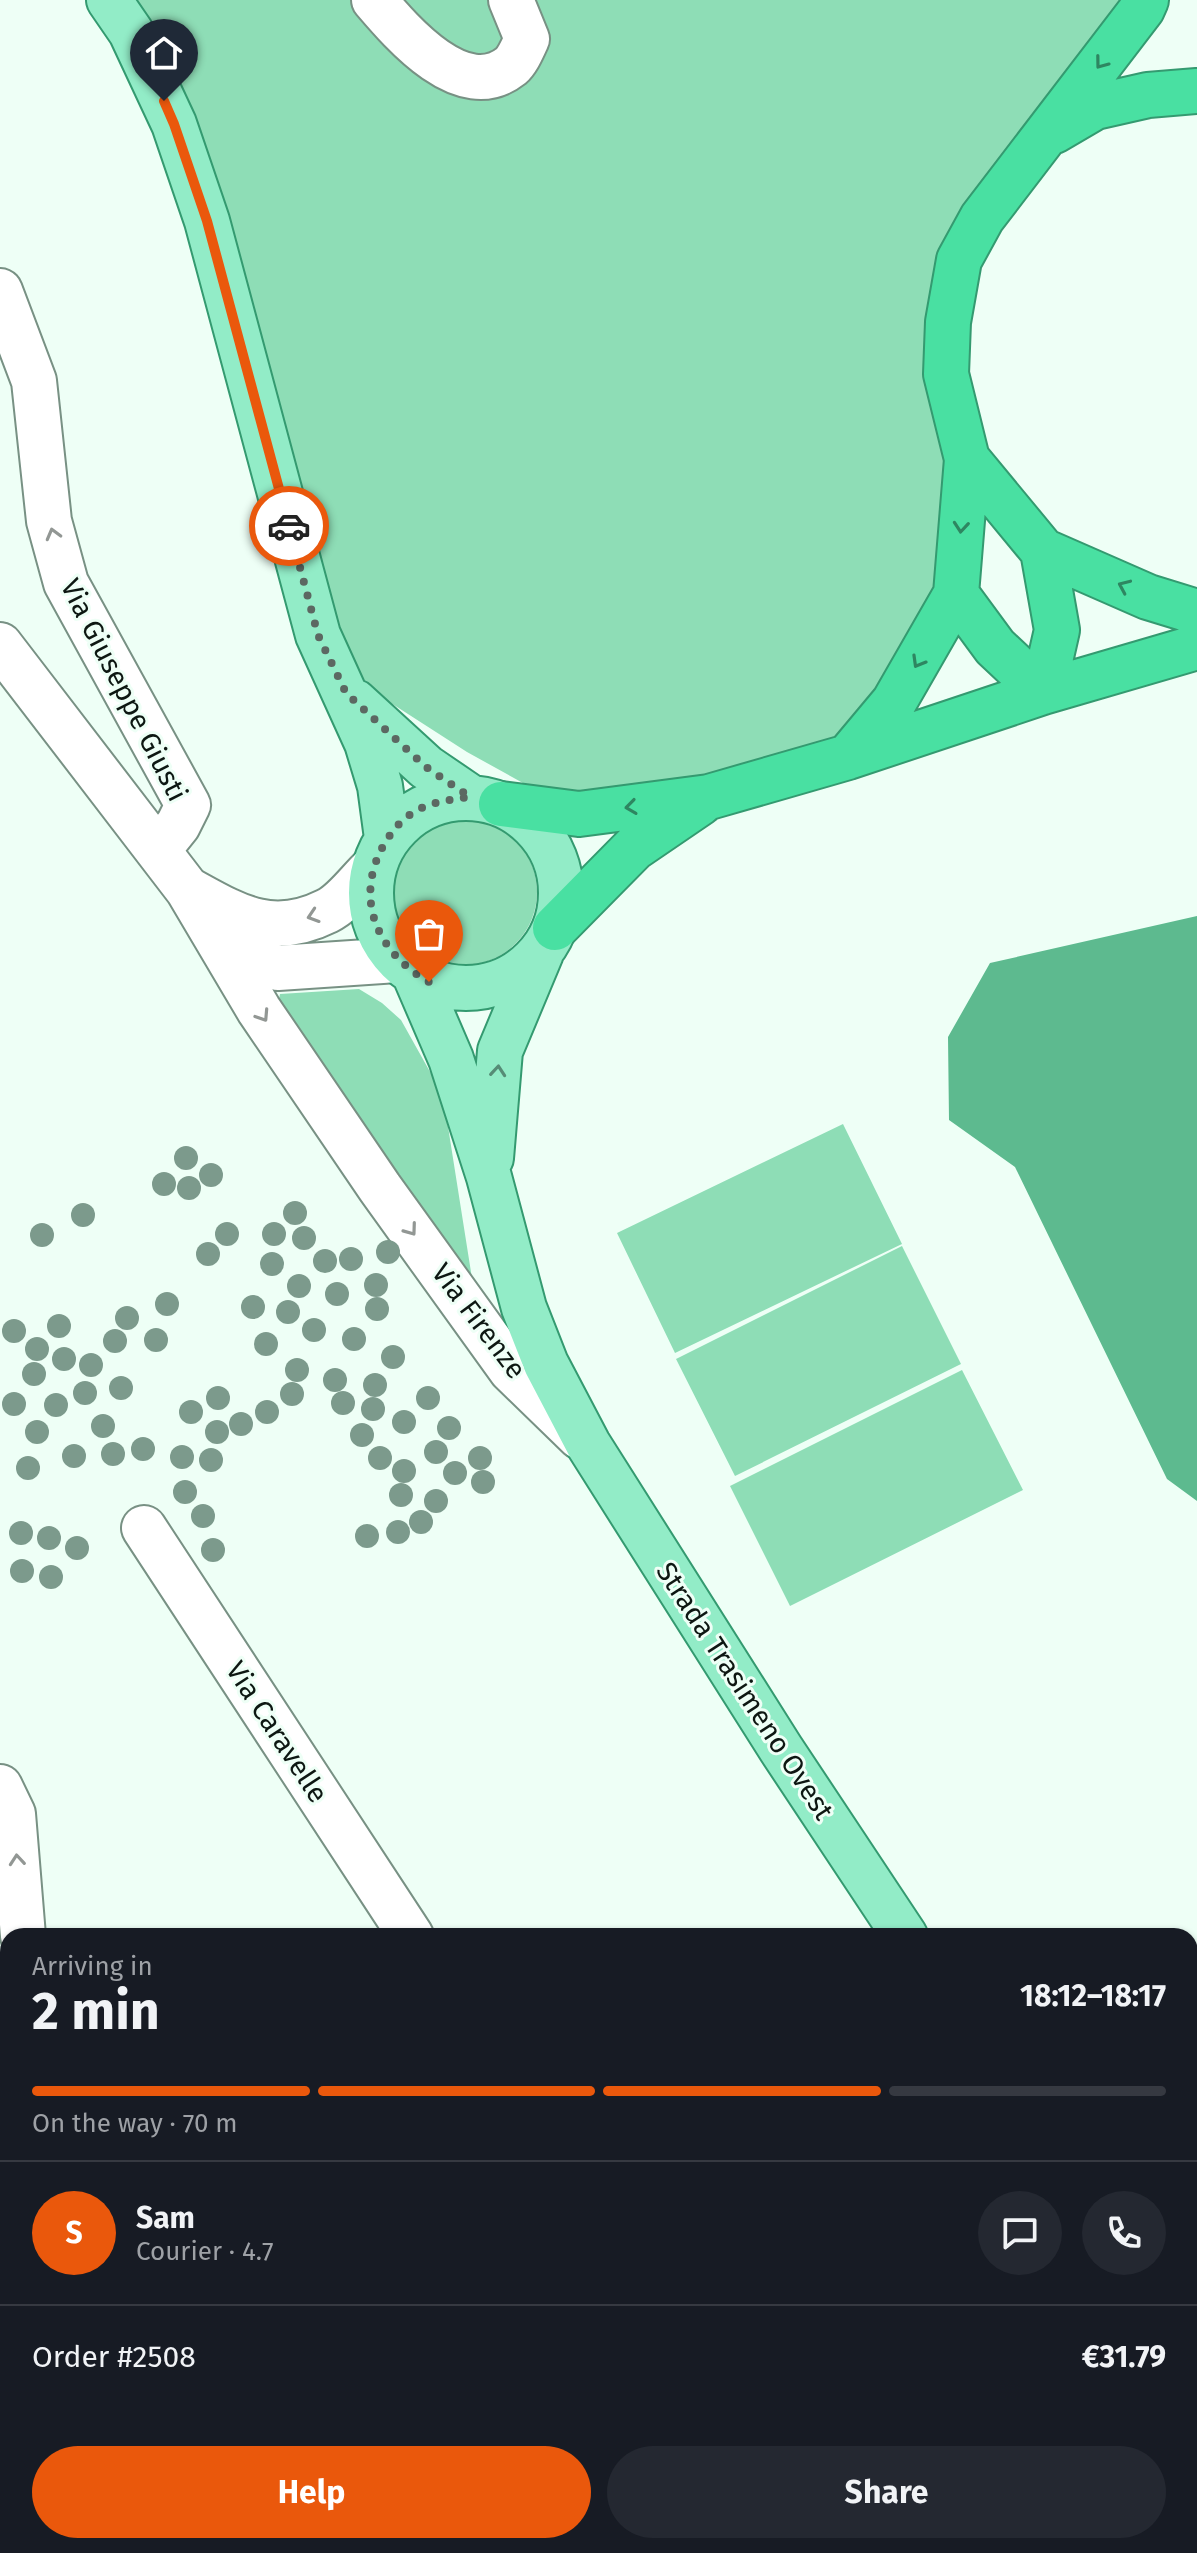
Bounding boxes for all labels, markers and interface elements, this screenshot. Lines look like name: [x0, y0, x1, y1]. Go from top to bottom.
pin: [130, 19, 198, 101]
icon: home: [142, 31, 186, 75]
one-way arrow: [1096, 54, 1110, 69]
courier: [249, 486, 329, 566]
icon: car: [267, 504, 311, 548]
one-way arrow: [953, 520, 970, 533]
one-way arrow: [46, 527, 62, 541]
street label: Via Giuseppe Giusti: [54, 573, 194, 807]
one-way arrow: [1117, 580, 1132, 596]
one-way arrow: [912, 653, 928, 668]
one-way arrow: [625, 798, 638, 815]
pin: [395, 900, 463, 982]
one-way arrow: [307, 906, 321, 922]
icon: bag: [407, 912, 451, 956]
one-way arrow: [254, 1007, 269, 1022]
one-way arrow: [490, 1064, 507, 1077]
one-way arrow: [401, 1222, 416, 1236]
street label: Via Firenze: [425, 1257, 533, 1385]
street label: Strada Trasimeno Ovest: [649, 1556, 841, 1827]
street label: Via Caravelle: [219, 1655, 335, 1809]
one-way arrow: [9, 1853, 26, 1866]
text: Arriving in: [32, 1951, 153, 1982]
text: 18:12–18:17: [1020, 1978, 1166, 2014]
text: 2 min: [32, 1980, 160, 2043]
text: On the way · 70 m: [32, 2108, 238, 2139]
button: chat: [978, 2191, 1062, 2275]
button: phone: [1082, 2191, 1166, 2275]
text: Sam: [136, 2200, 195, 2236]
text: S: [65, 2215, 83, 2251]
text: Courier · 4.7: [136, 2236, 274, 2267]
text: Order #2508: [32, 2339, 196, 2375]
text: €31.79: [1082, 2339, 1166, 2375]
button: Help: [32, 2446, 591, 2538]
button: Share: [607, 2446, 1166, 2538]

